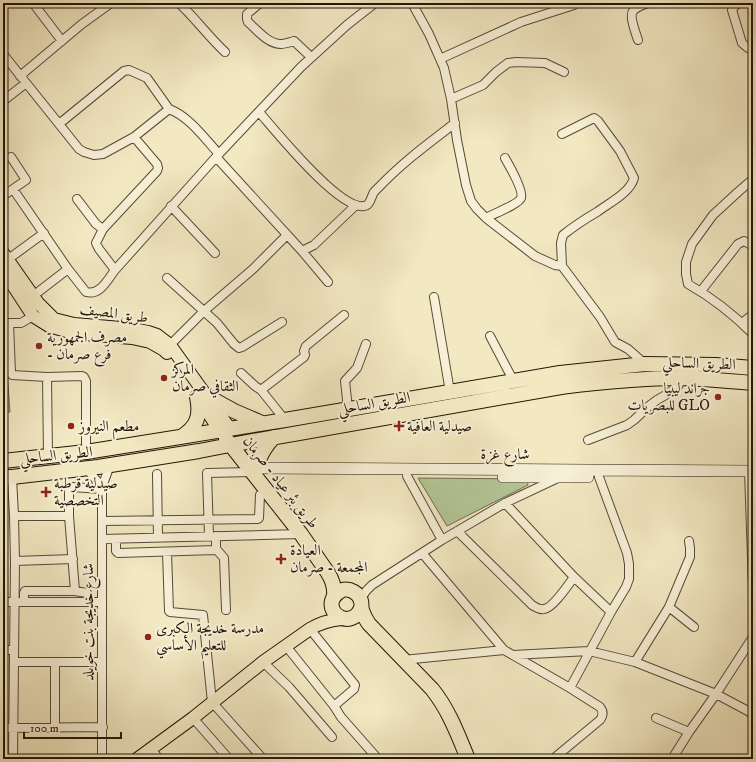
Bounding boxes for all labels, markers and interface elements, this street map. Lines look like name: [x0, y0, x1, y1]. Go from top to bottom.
street label: طريق المصيف: [79, 299, 149, 328]
place label: مصرف الجمهورية - فرع صرمان: [47, 328, 127, 367]
marker: مصرف الجمهورية - فرع صرمان: [34, 341, 44, 351]
street label: الطريق الساحلي: [662, 353, 736, 378]
place label: المركز الثقافي صرمان: [170, 360, 239, 398]
marker: المركز الثقافي صرمان: [159, 373, 169, 383]
place label: جراند ليبيا للبصريات GLO: [628, 379, 710, 415]
street label: الطريق الساحلي: [336, 388, 412, 423]
marker: جراند ليبيا للبصريات GLO: [713, 392, 723, 402]
place label: مطعم النيروز: [77, 417, 139, 440]
place label: صيدلية العافية: [407, 417, 472, 436]
marker: مطعم النيروز: [66, 421, 76, 431]
marker: صيدلية العافية: [394, 421, 404, 431]
street label: طريق بئر عياد - صرمان: [238, 432, 323, 533]
street label: الطريق الساحلي: [19, 442, 94, 473]
street label: شارع غزة: [480, 445, 530, 467]
place label: صيدلية قرطبة التخصصية: [54, 474, 118, 510]
marker: صيدلية قرطبة التخصصية: [41, 487, 51, 497]
place label: العيادة المجمعة - صرمان: [290, 541, 368, 577]
marker: العيادة المجمعة - صرمان: [275, 553, 287, 565]
street label: شارع خديجة بنت خويلد: [79, 563, 101, 681]
place label: مدرسة خديجة الكبرى للتعليم الأساسي: [156, 619, 264, 660]
marker: مدرسة خديجة الكبرى للتعليم الأساسي: [143, 632, 153, 642]
scale bar: [24, 714, 121, 740]
text: 100 m: [30, 721, 59, 736]

